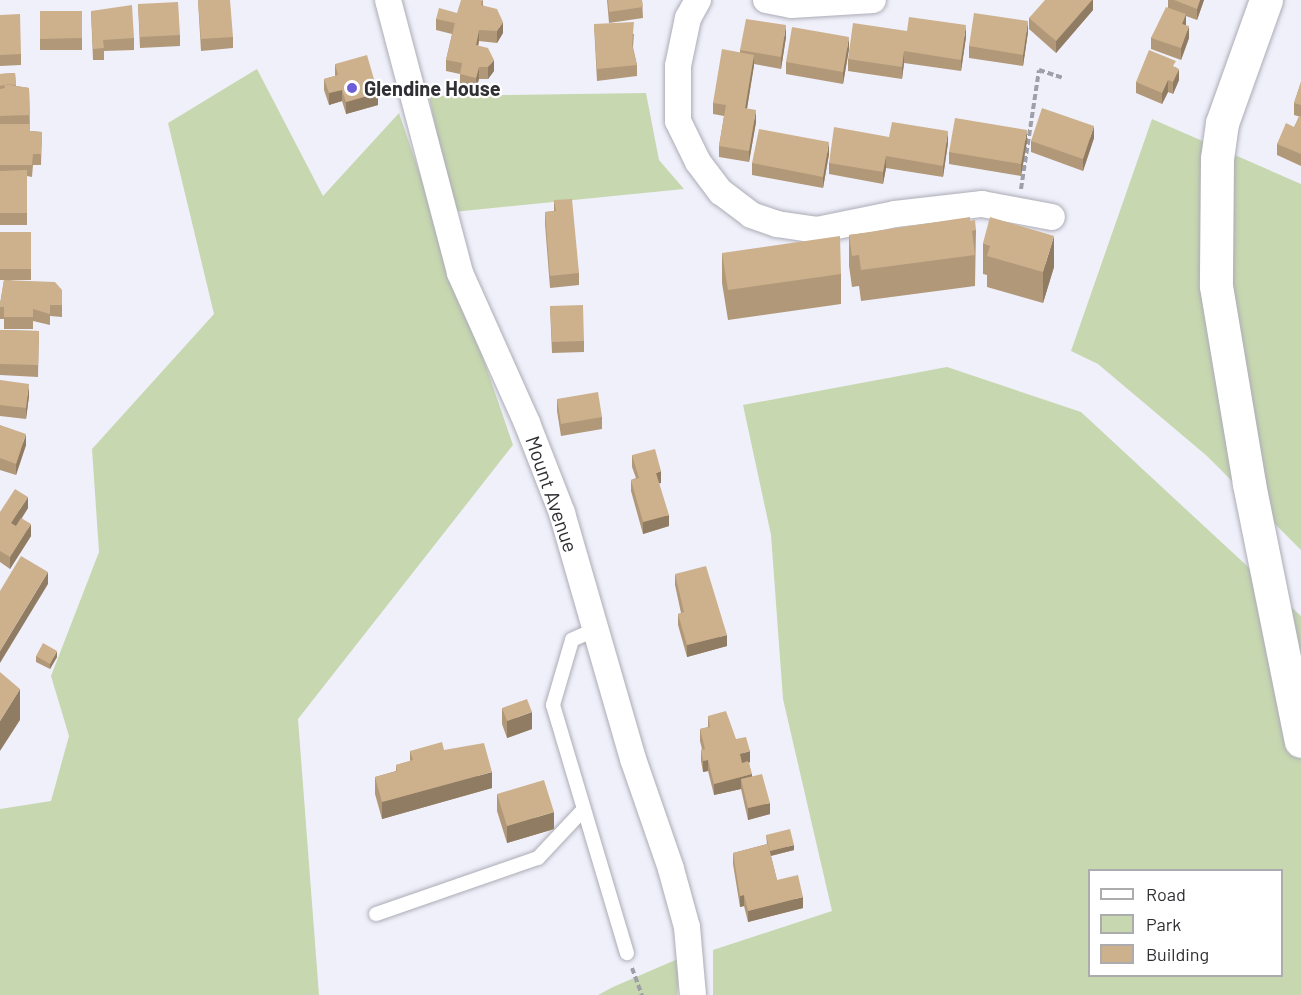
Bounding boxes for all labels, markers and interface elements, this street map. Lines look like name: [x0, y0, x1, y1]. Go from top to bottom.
place label: Glendine House: [364, 76, 501, 100]
marker: Glendine House: [345, 81, 359, 95]
street label: Mount Avenue: [521, 433, 583, 555]
legend: [1088, 869, 1283, 977]
text: Road: [1146, 883, 1186, 905]
text: Park: [1146, 913, 1181, 935]
text: Building: [1146, 943, 1209, 965]

